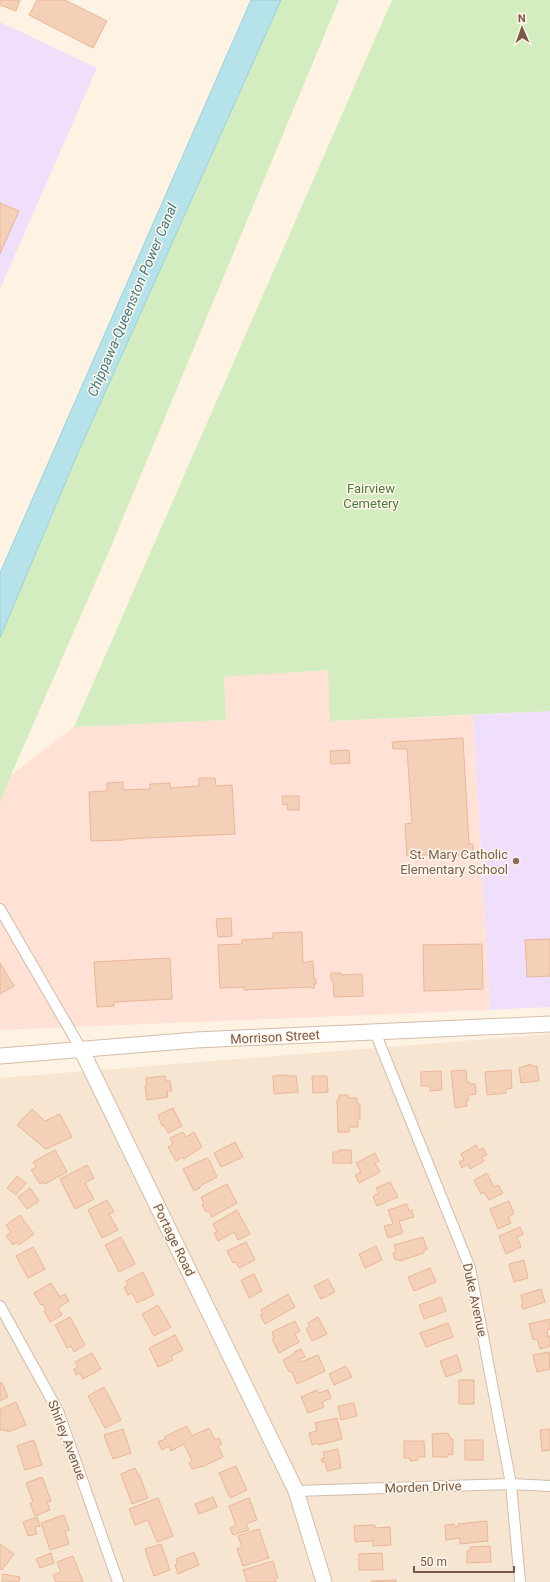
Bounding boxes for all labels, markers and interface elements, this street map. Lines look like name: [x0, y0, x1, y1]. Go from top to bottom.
north arrow: [502, 8, 542, 48]
text: N: [518, 12, 526, 25]
water label: Chippawa-Queenston Power Canal: [84, 200, 180, 399]
park label: Fairview Cemetery: [343, 481, 399, 511]
place label: St. Mary Catholic Elementary School: [400, 847, 508, 877]
marker: St. Mary Catholic Elementary School: [511, 856, 521, 866]
street label: Morrison Street: [230, 1027, 320, 1047]
street label: Portage Road: [150, 1201, 198, 1279]
street label: Duke Avenue: [460, 1262, 490, 1338]
street label: Shirley Avenue: [45, 1398, 89, 1482]
street label: Morden Drive: [384, 1478, 462, 1496]
scale bar: [414, 1548, 514, 1574]
text: 50 m: [420, 1555, 447, 1569]

